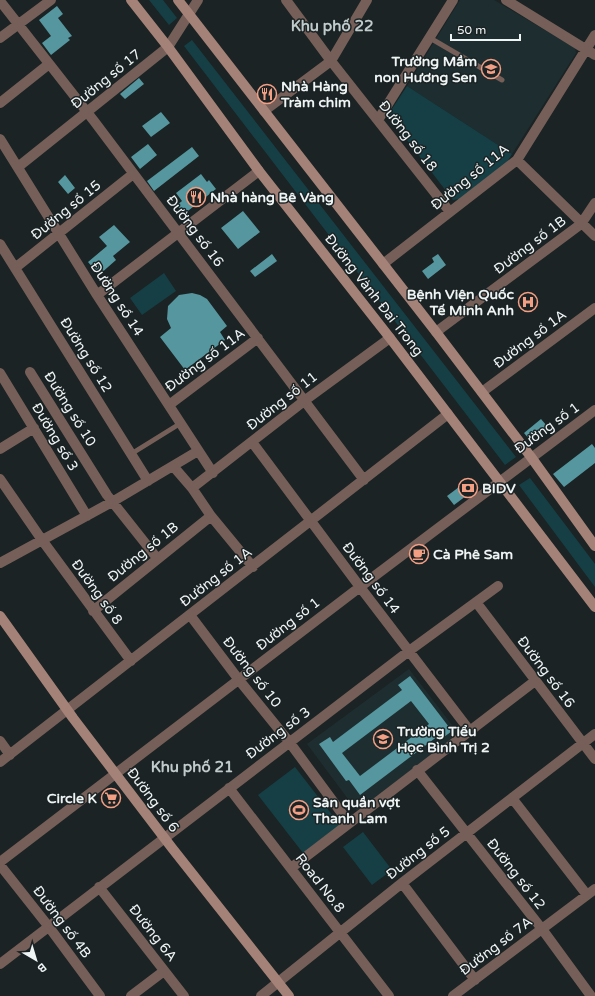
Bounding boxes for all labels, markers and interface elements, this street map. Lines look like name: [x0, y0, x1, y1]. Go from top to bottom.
scale bar: [451, 16, 520, 42]
district label: Khu phố 22: [291, 17, 373, 36]
text: 50 m: [457, 23, 486, 37]
street label: Đường số 17: [68, 46, 144, 112]
place label: Trường Mầm non Hương Sen: [374, 53, 477, 86]
school or university icon: Trường Mầm non Hương Sen: [480, 58, 502, 80]
place label: Nhà Hàng Tràm chim: [280, 78, 351, 111]
restaurant icon: Nhà Hàng Tràm chim: [256, 83, 278, 105]
street label: Đường số 18: [375, 97, 441, 175]
street label: Đường số 11A: [428, 140, 512, 214]
street label: Đường số 15: [28, 177, 104, 243]
restaurant icon: Nhà hàng Bê Vàng: [185, 186, 207, 208]
place label: Nhà hàng Bê Vàng: [210, 189, 334, 206]
street label: Đường số 16: [163, 192, 228, 270]
street label: Đường số 1B: [491, 212, 569, 278]
street label: Đường Vành Đai Trong: [321, 231, 427, 359]
street label: Đường số 14: [87, 259, 147, 339]
place label: Bệnh Viện Quốc Tế Minh Anh: [407, 286, 515, 319]
hospital icon: Bệnh Viện Quốc Tế Minh Anh: [517, 291, 539, 313]
street label: Đường số 1A: [490, 306, 570, 372]
street label: Đường số 12: [56, 314, 116, 396]
street label: Đường số 11A: [162, 324, 248, 396]
street label: Đường số 10: [40, 368, 100, 450]
street label: Đường số 11: [243, 368, 321, 434]
street label: Đường số 1: [511, 399, 583, 457]
street label: Đường số 3: [28, 400, 82, 474]
bank icon: BIDV: [457, 477, 479, 499]
place label: BIDV: [482, 480, 516, 497]
street label: Đường số 1B: [104, 518, 182, 586]
street label: Đường số 14: [339, 539, 404, 617]
cafe icon: Cà Phê Sam: [408, 543, 430, 565]
street label: Đường số 1A: [177, 544, 255, 610]
place label: Cà Phê Sam: [433, 546, 513, 563]
street label: Đường số 8: [68, 556, 126, 628]
street label: Đường số 1: [253, 594, 323, 654]
street label: Đường số 10: [219, 633, 285, 711]
street label: Đường số 16: [514, 633, 579, 711]
street label: Đường số 3: [242, 703, 314, 763]
place label: Trường Tiểu Học Bình Trị 2: [396, 723, 490, 756]
school or university icon: Trường Tiểu Học Bình Trị 2: [372, 728, 394, 750]
district label: Khu phố 21: [151, 758, 233, 777]
street label: Đường số 6: [123, 764, 183, 836]
supermarket icon: Circle K: [100, 787, 122, 809]
place label: Circle K: [47, 790, 98, 807]
place label: Sân quần vợt Thanh Lam: [312, 794, 401, 827]
sports icon: Sân quần vợt Thanh Lam: [288, 799, 310, 821]
street label: Đường số 5: [383, 823, 453, 883]
street label: Đường số 12: [483, 835, 549, 913]
street label: Road No.8: [292, 850, 349, 916]
street label: Đường số 4B: [29, 883, 95, 961]
street label: Đường 6A: [125, 901, 181, 965]
street label: Đường số 7A: [456, 913, 536, 979]
north arrow: [16, 940, 56, 980]
text: B: [35, 960, 49, 975]

